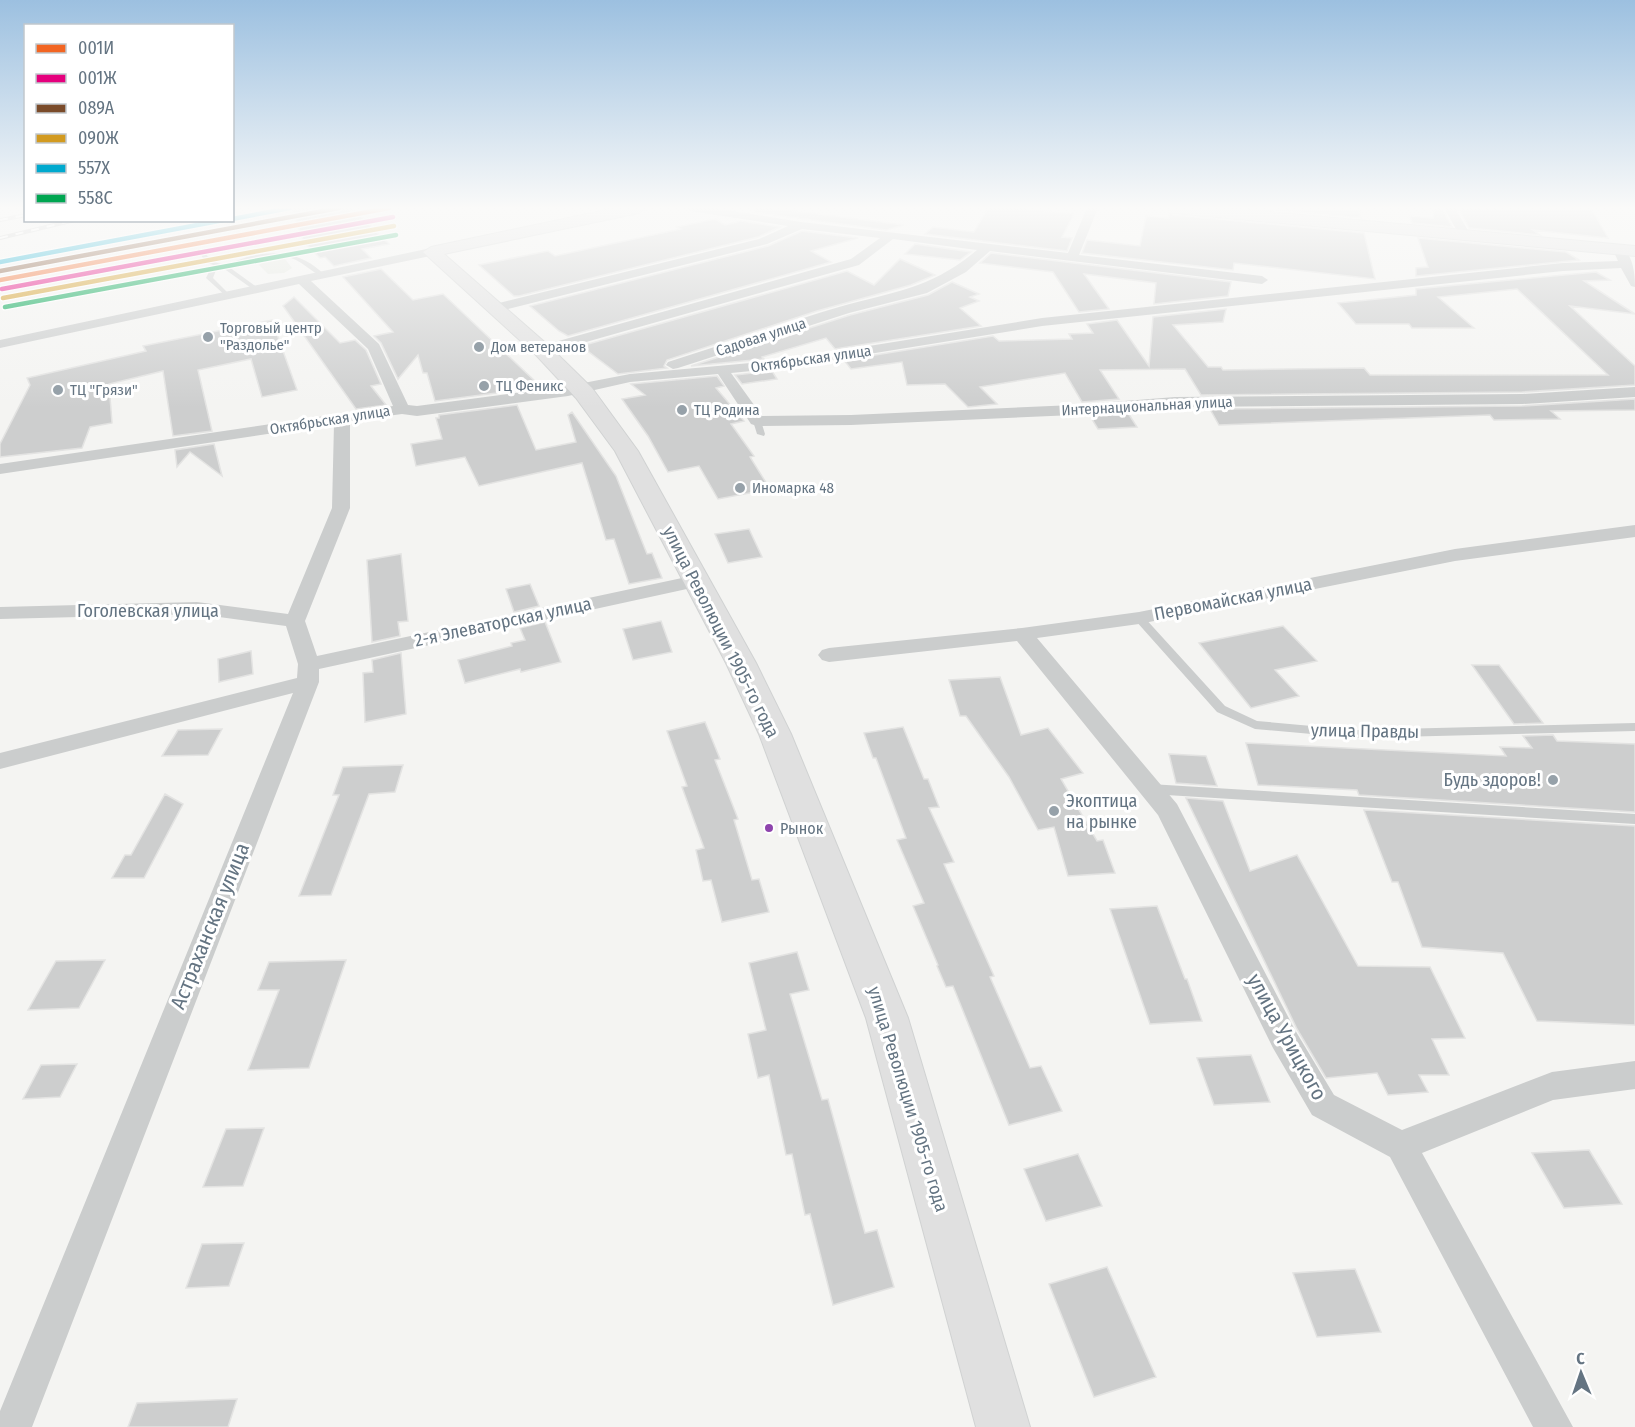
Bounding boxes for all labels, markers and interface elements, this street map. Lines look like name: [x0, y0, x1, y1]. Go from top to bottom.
legend: [24, 24, 234, 222]
text: 001И: [78, 37, 114, 59]
text: 001Ж: [78, 67, 117, 89]
text: 089А: [78, 97, 115, 119]
text: 090Ж: [78, 127, 119, 149]
text: 557Х: [78, 157, 110, 179]
text: 558С: [78, 187, 113, 209]
street label: Садовая улица: [714, 314, 808, 360]
place label: Торговый центр "Раздолье": [220, 319, 322, 354]
marker: Торговый центр "Раздолье": [201, 330, 215, 344]
place label: Дом ветеранов: [490, 338, 586, 356]
marker: Дом ветеранов: [472, 340, 486, 354]
street label: Октябрьская улица: [750, 342, 872, 376]
place label: ТЦ Феникс: [496, 377, 564, 395]
marker: ТЦ Феникс: [477, 379, 491, 393]
place label: ТЦ "Грязи": [70, 381, 138, 399]
marker: ТЦ "Грязи": [51, 383, 65, 397]
street label: Интернациональная улица: [1061, 393, 1233, 419]
place label: ТЦ Родина: [694, 401, 760, 419]
street label: Октябрьская улица: [269, 402, 391, 438]
marker: ТЦ Родина: [675, 403, 689, 417]
place label: Иномарка 48: [752, 479, 834, 497]
marker: Иномарка 48: [733, 481, 747, 495]
street label: улица Революции 1905-го года: [658, 523, 784, 742]
street label: Первомайская улица: [1152, 573, 1314, 625]
street label: 2-я Элеваторская улица: [413, 592, 594, 652]
street label: Гоголевская улица: [77, 600, 219, 622]
street label: улица Правды: [1311, 719, 1419, 743]
place label: Будь здоров!: [1444, 769, 1541, 791]
marker: Будь здоров!: [1546, 773, 1560, 787]
place label: Экоптица на рынке: [1066, 790, 1137, 833]
marker: Экоптица на рынке: [1047, 804, 1061, 818]
place label: Рынок: [780, 819, 824, 838]
marker: Рынок: [763, 822, 775, 834]
street label: Астраханская улица: [165, 839, 255, 1013]
street label: улица Урицкого: [1242, 969, 1332, 1105]
street label: улица Революции 1905-го года: [863, 984, 953, 1214]
north arrow: [1551, 1343, 1611, 1403]
text: С: [1576, 1349, 1586, 1368]

